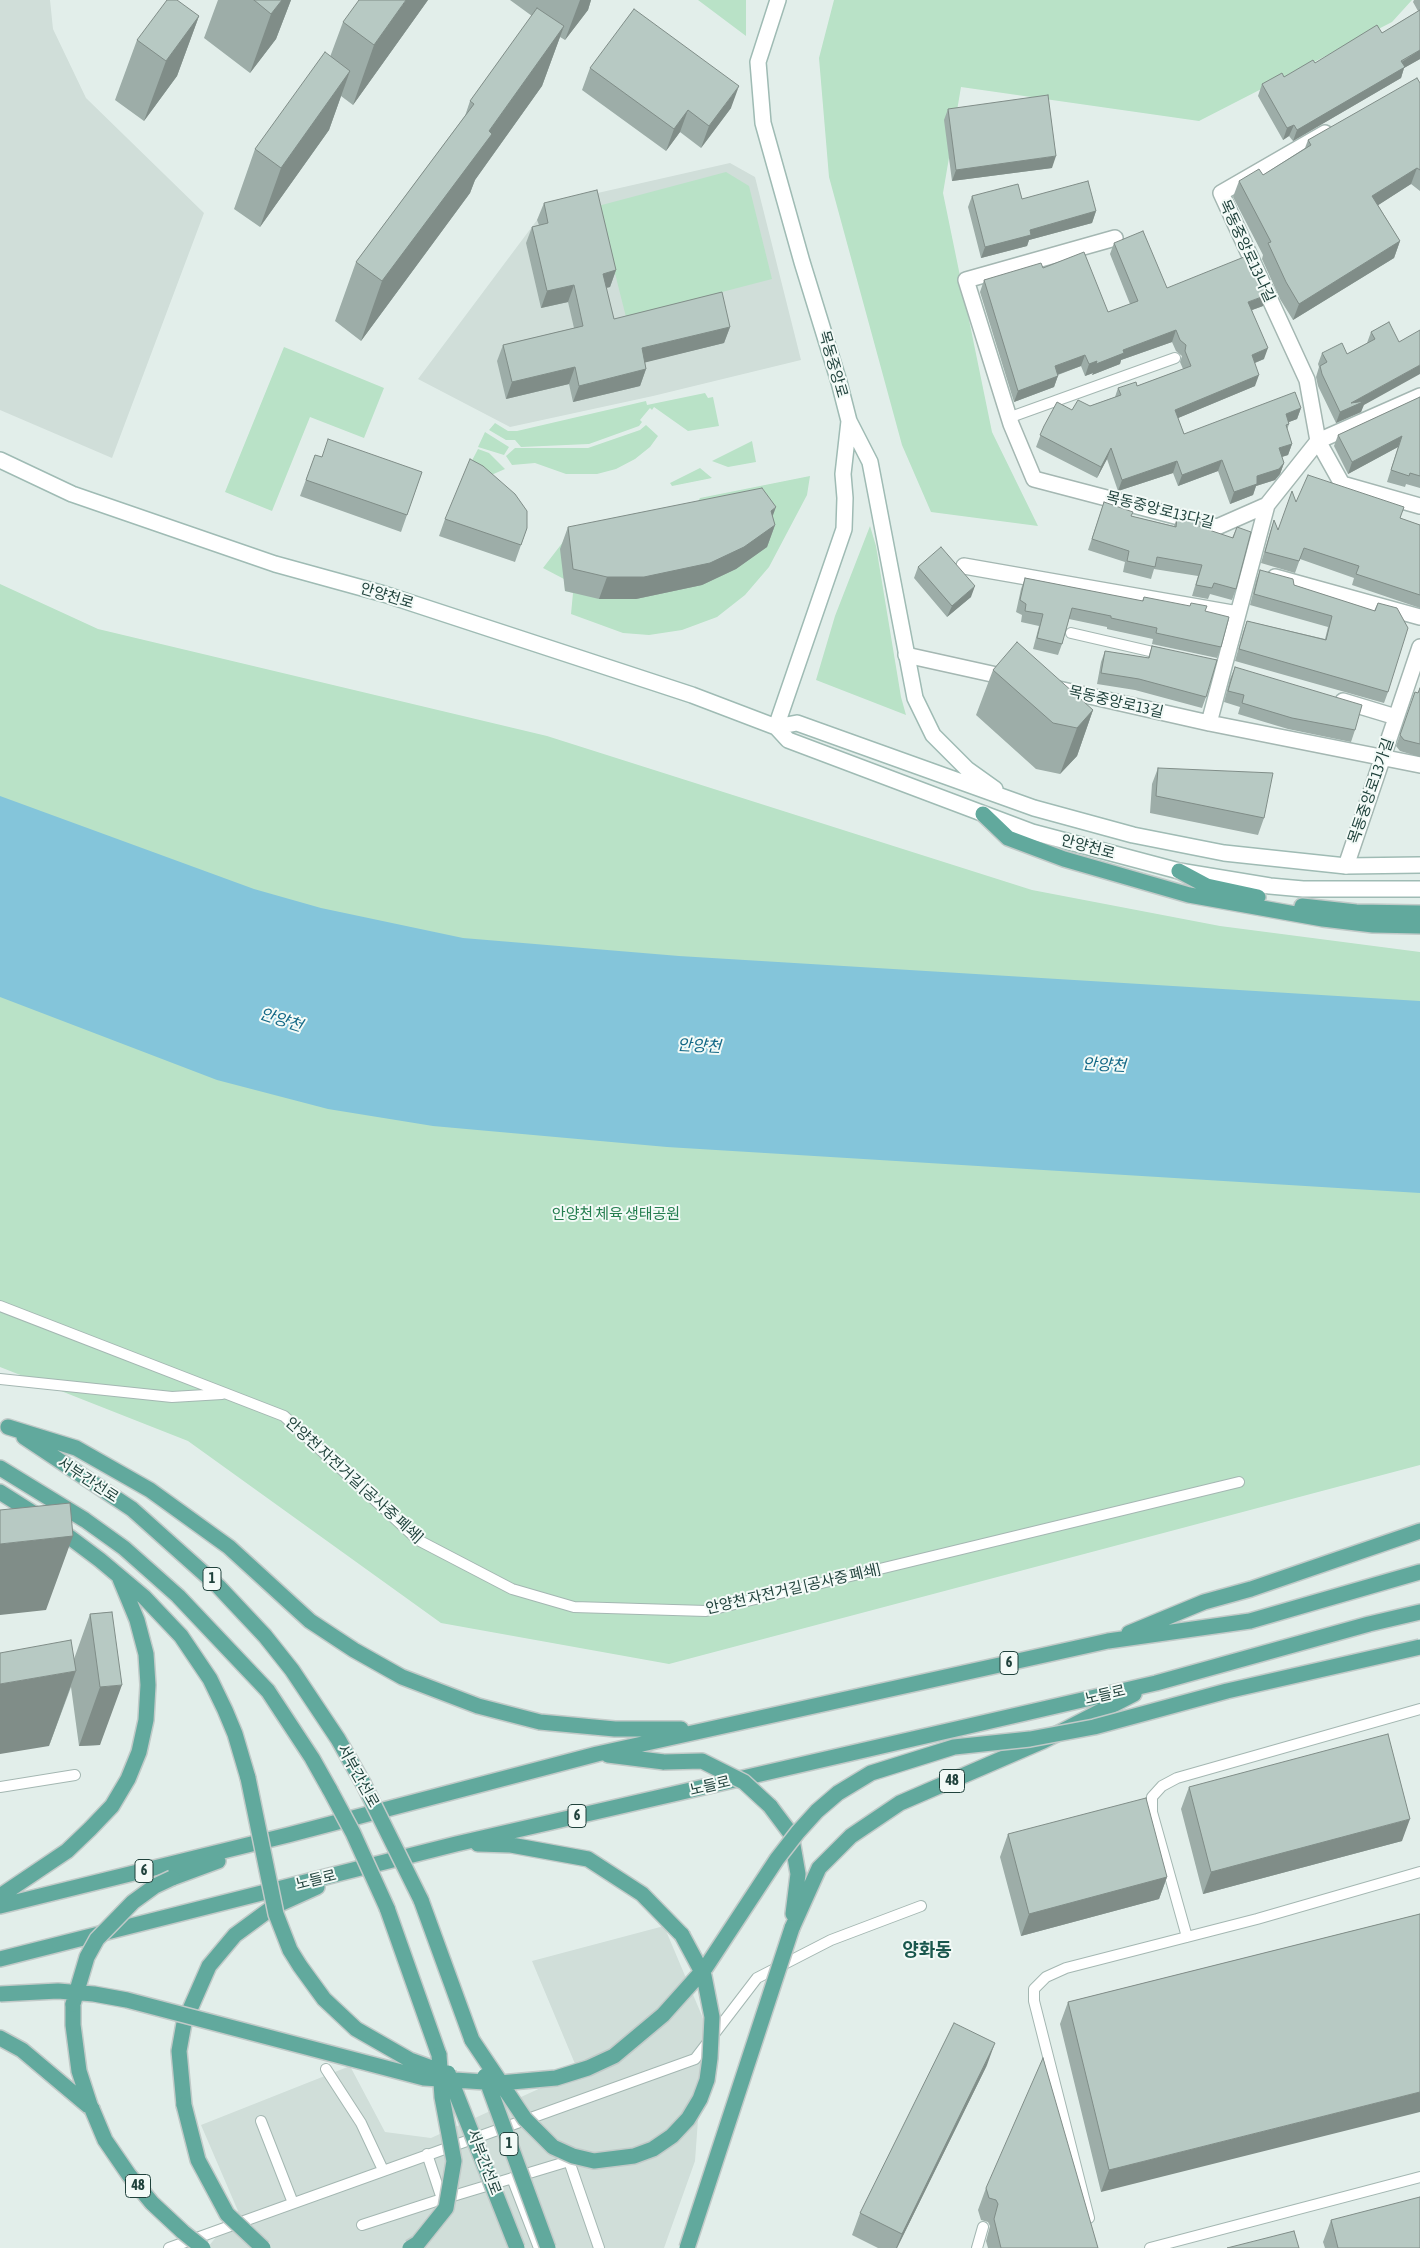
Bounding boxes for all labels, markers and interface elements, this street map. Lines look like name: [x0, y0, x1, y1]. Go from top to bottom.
street label: 목동중앙로13나길: [1215, 197, 1279, 305]
street label: 목동중앙로: [815, 328, 851, 400]
street label: 목동중앙로13다길: [1104, 488, 1216, 532]
street label: 안양천로: [358, 579, 416, 613]
street label: 목동중앙로13길: [1067, 682, 1165, 722]
street label: 목동중앙로13가길: [1344, 736, 1398, 846]
street label: 안양천로: [1059, 831, 1117, 863]
water label: 안양천: [257, 1004, 305, 1036]
water label: 안양천: [676, 1035, 722, 1057]
water label: 안양천: [1081, 1054, 1127, 1076]
park label: 안양천 체육 생태공원: [552, 1205, 680, 1223]
street label: 안양천 자전거길 [공사중 폐쇄]: [282, 1414, 426, 1546]
street label: 서부간선로: [54, 1454, 122, 1506]
street label: 안양천 자전거길 [공사중 폐쇄]: [704, 1560, 882, 1618]
road number: 1: [203, 1568, 221, 1590]
road number: 6: [1000, 1652, 1018, 1675]
street label: 노들로: [1083, 1682, 1127, 1708]
street label: 서부간선로: [333, 1741, 383, 1811]
road number: 48: [940, 1770, 964, 1792]
street label: 노들로: [688, 1773, 732, 1799]
road number: 6: [568, 1804, 586, 1828]
road number: 6: [135, 1860, 153, 1882]
street label: 노들로: [294, 1866, 338, 1894]
district label: 양화동: [902, 1939, 952, 1961]
street label: 서부간선로: [463, 2127, 505, 2197]
road number: 1: [500, 2132, 518, 2156]
road number: 48: [126, 2174, 150, 2198]

